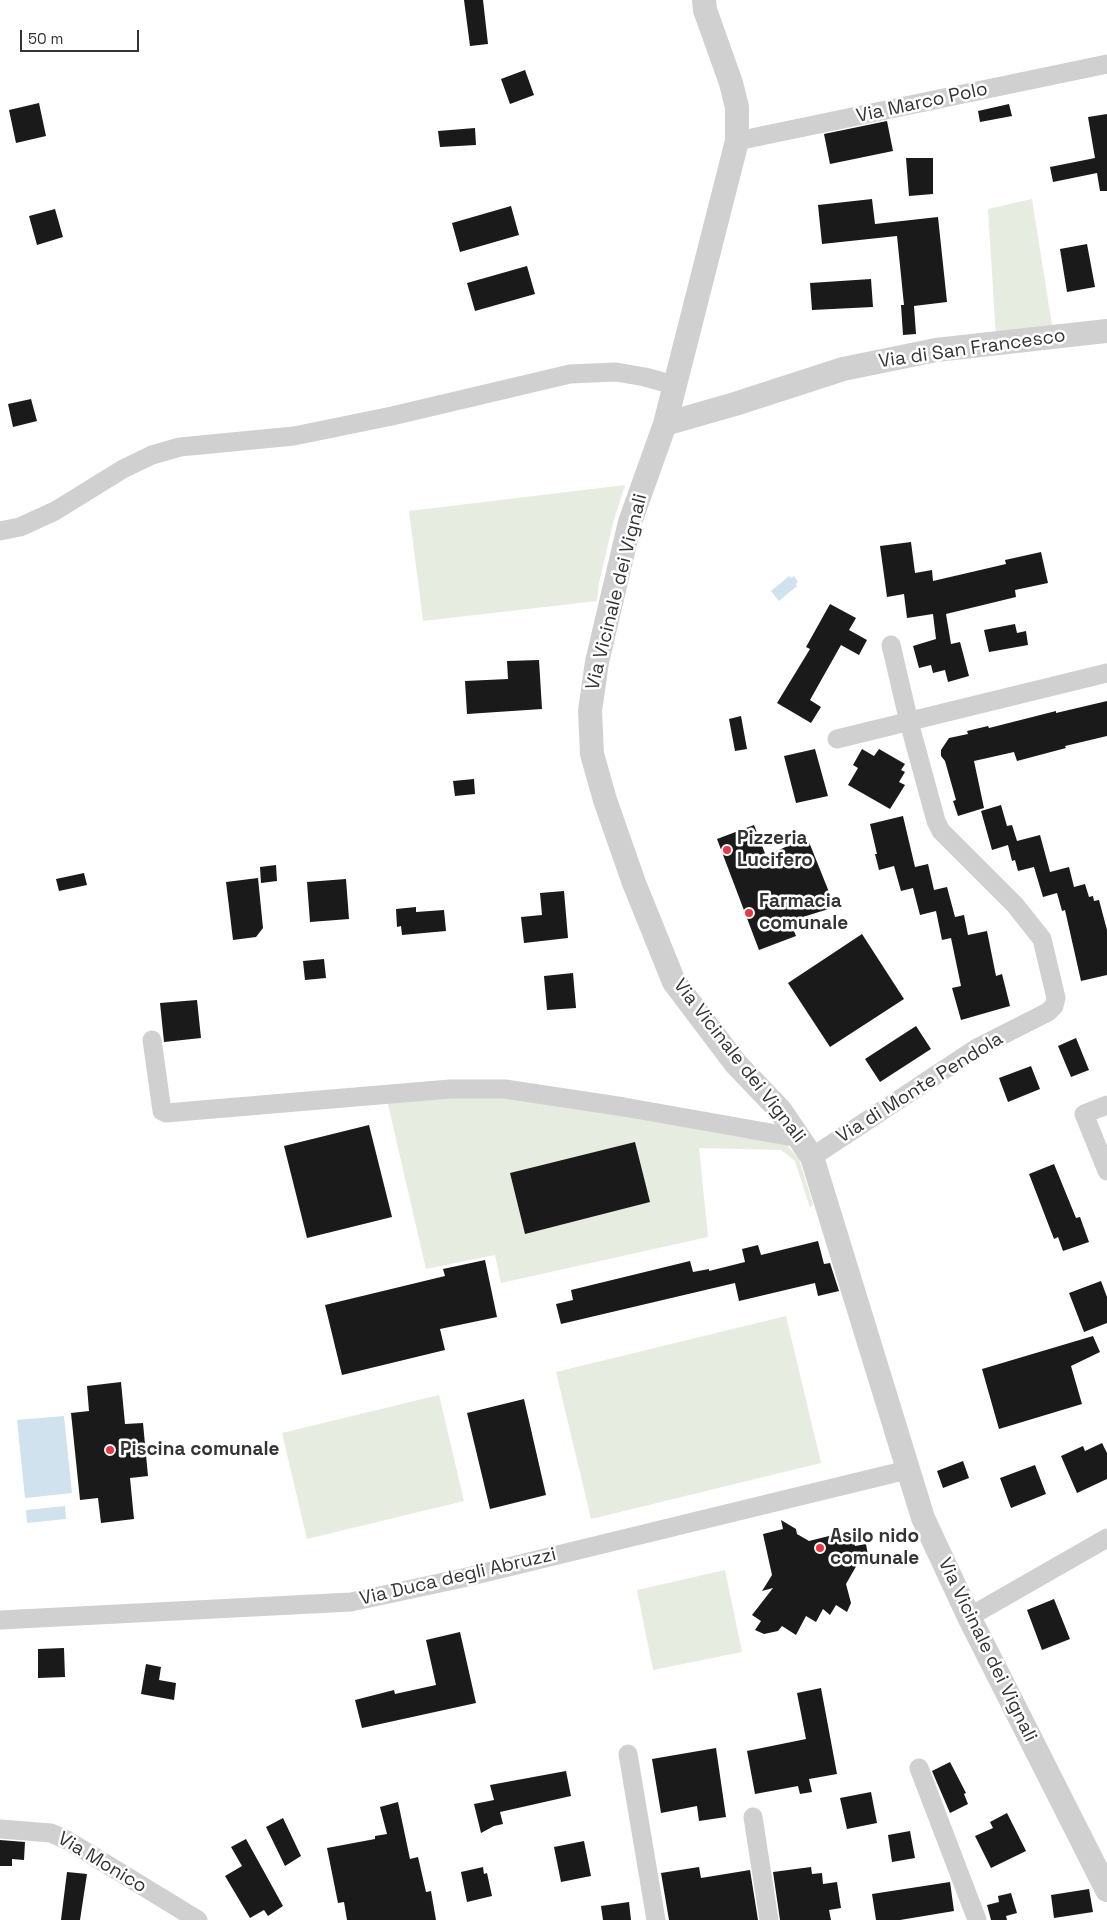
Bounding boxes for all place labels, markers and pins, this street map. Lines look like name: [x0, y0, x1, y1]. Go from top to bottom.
place label: Pizzeria Lucifero: [737, 828, 813, 872]
marker: Pizzeria Lucifero: [721, 844, 733, 856]
place label: Farmacia comunale: [759, 891, 848, 935]
marker: Farmacia comunale: [743, 907, 755, 919]
place label: Piscina comunale: [120, 1439, 279, 1461]
marker: Piscina comunale: [104, 1444, 116, 1456]
place label: Asilo nido comunale: [830, 1526, 919, 1570]
marker: Asilo nido comunale: [814, 1542, 826, 1554]

